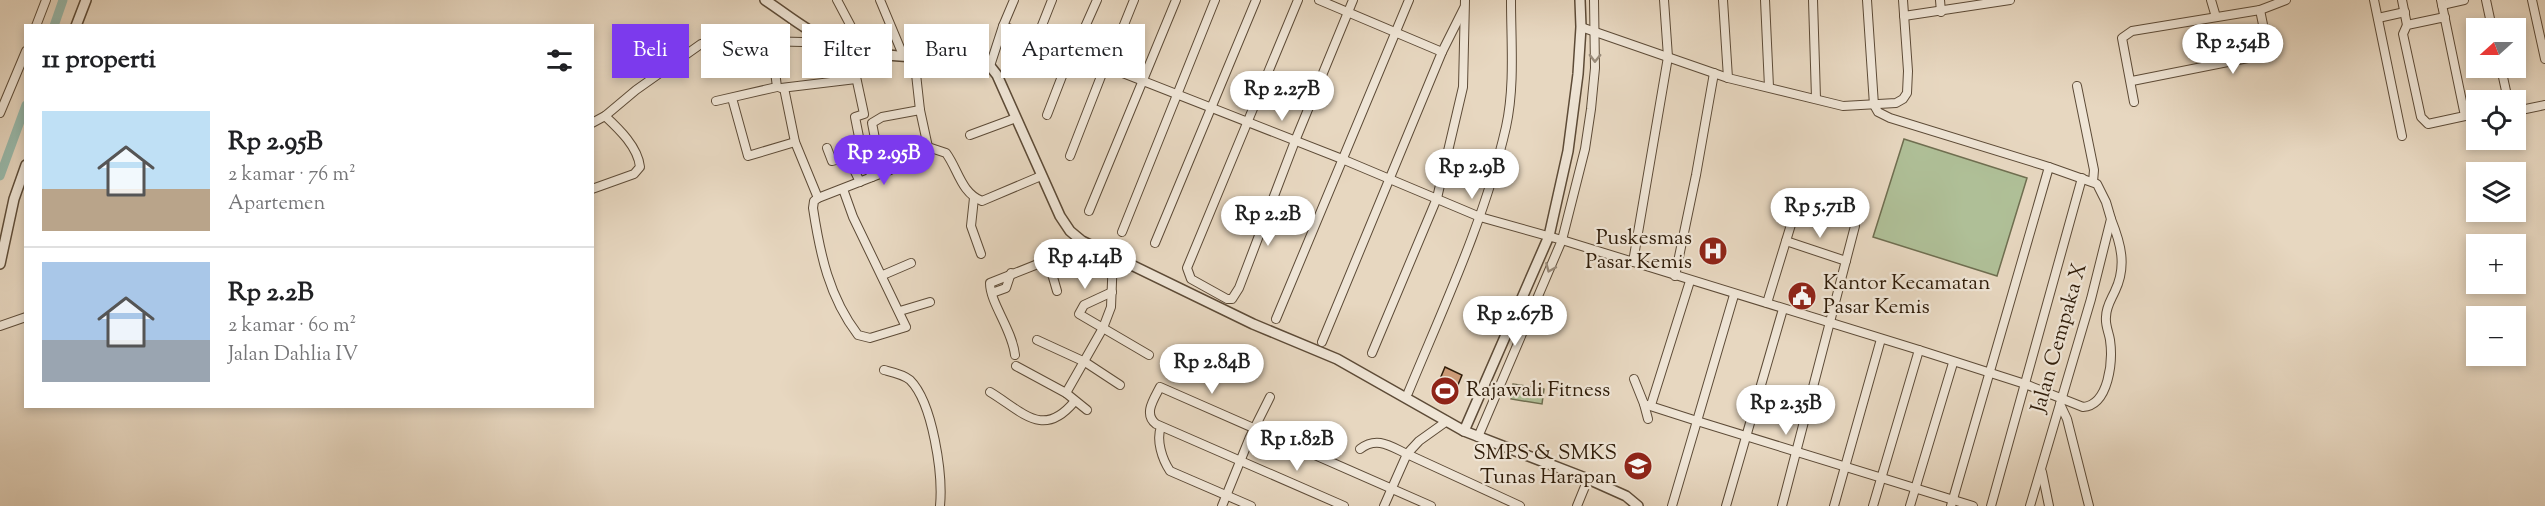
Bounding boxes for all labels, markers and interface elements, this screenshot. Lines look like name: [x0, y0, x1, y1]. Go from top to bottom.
north arrow: [2466, 18, 2526, 78]
map controls: [2466, 18, 2526, 366]
chip: Beli: [612, 24, 689, 78]
chip: Sewa: [701, 24, 790, 78]
chip: Filter: [802, 24, 892, 78]
chip: Baru: [904, 24, 989, 78]
chip: Apartemen: [1001, 24, 1145, 78]
pin: Rp 2.54B: [2171, 24, 2295, 75]
text: Rp 2.54B: [2196, 29, 2270, 58]
text: 11 properti: [42, 42, 156, 79]
icon: filters: [543, 44, 576, 77]
one-way arrow: [1589, 54, 1601, 63]
pin: Rp 2.27B: [1220, 71, 1344, 122]
text: Rp 2.27B: [1244, 76, 1320, 105]
button: locate: [2466, 90, 2526, 150]
text: Rp 2.95B: [228, 124, 323, 161]
icon: home: [90, 135, 162, 207]
pin: Rp 2.95B: [822, 135, 946, 186]
text: Rp 2.95B: [848, 140, 920, 169]
pin: Rp 2.9B: [1417, 149, 1527, 200]
text: Rp 2.9B: [1439, 154, 1505, 183]
text: 2 kamar · 76 m²: [228, 161, 356, 190]
button: layers: [2466, 162, 2526, 222]
pin: Rp 5.71B: [1758, 188, 1882, 239]
text: Apartemen: [228, 190, 325, 219]
text: Rp 5.71B: [1785, 193, 1855, 222]
pin: Rp 2.2B: [1213, 196, 1323, 247]
text: Rp 2.2B: [1235, 201, 1301, 230]
place label: Puskesmas Pasar Kemis: [1585, 224, 1692, 278]
button: +: [2466, 234, 2526, 294]
hospital icon: Puskesmas Pasar Kemis: [1697, 235, 1729, 267]
pin: Rp 4.14B: [1023, 239, 1147, 290]
text: Rp 4.14B: [1048, 244, 1122, 273]
street label: Jalan Cempaka X: [2024, 260, 2096, 417]
one-way arrow: [1545, 262, 1557, 273]
place label: Kantor Kecamatan Pasar Kemis: [1823, 269, 1990, 323]
text: Rp 2.2B: [228, 275, 314, 312]
public building icon: Kantor Kecamatan Pasar Kemis: [1786, 280, 1818, 312]
icon: home: [90, 286, 162, 358]
pin: Rp 2.67B: [1453, 296, 1577, 347]
text: Rp 2.67B: [1477, 301, 1553, 330]
button: −: [2466, 306, 2526, 366]
text: 2 kamar · 60 m²: [228, 312, 356, 341]
text: Jalan Dahlia IV: [228, 341, 358, 370]
pin: Rp 2.84B: [1150, 344, 1274, 395]
text: Rp 2.84B: [1174, 349, 1250, 378]
sports icon: Rajawali Fitness: [1429, 375, 1461, 407]
place label: Rajawali Fitness: [1466, 376, 1610, 406]
pin: Rp 2.35B: [1724, 385, 1848, 436]
text: Rp 2.35B: [1750, 390, 1822, 419]
pin: Rp 1.82B: [1235, 421, 1359, 472]
text: Rp 1.82B: [1260, 426, 1334, 455]
place label: SMPS & SMKS Tunas Harapan: [1473, 439, 1617, 493]
school or university icon: SMPS & SMKS Tunas Harapan: [1622, 450, 1654, 482]

